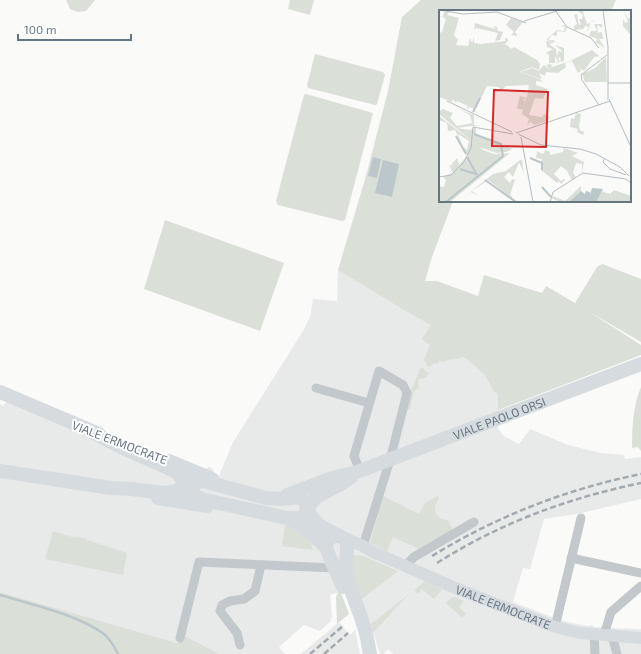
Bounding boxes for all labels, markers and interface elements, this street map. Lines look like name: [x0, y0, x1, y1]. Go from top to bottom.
inset map: [439, 10, 631, 202]
scale bar: [18, 16, 131, 42]
text: 100 m: [24, 22, 56, 36]
street label: VIALE PAOLO ORSI: [451, 394, 547, 442]
street label: VIALE ERMOCRATE: [70, 417, 170, 467]
street label: VIALE ERMOCRATE: [454, 582, 553, 632]

